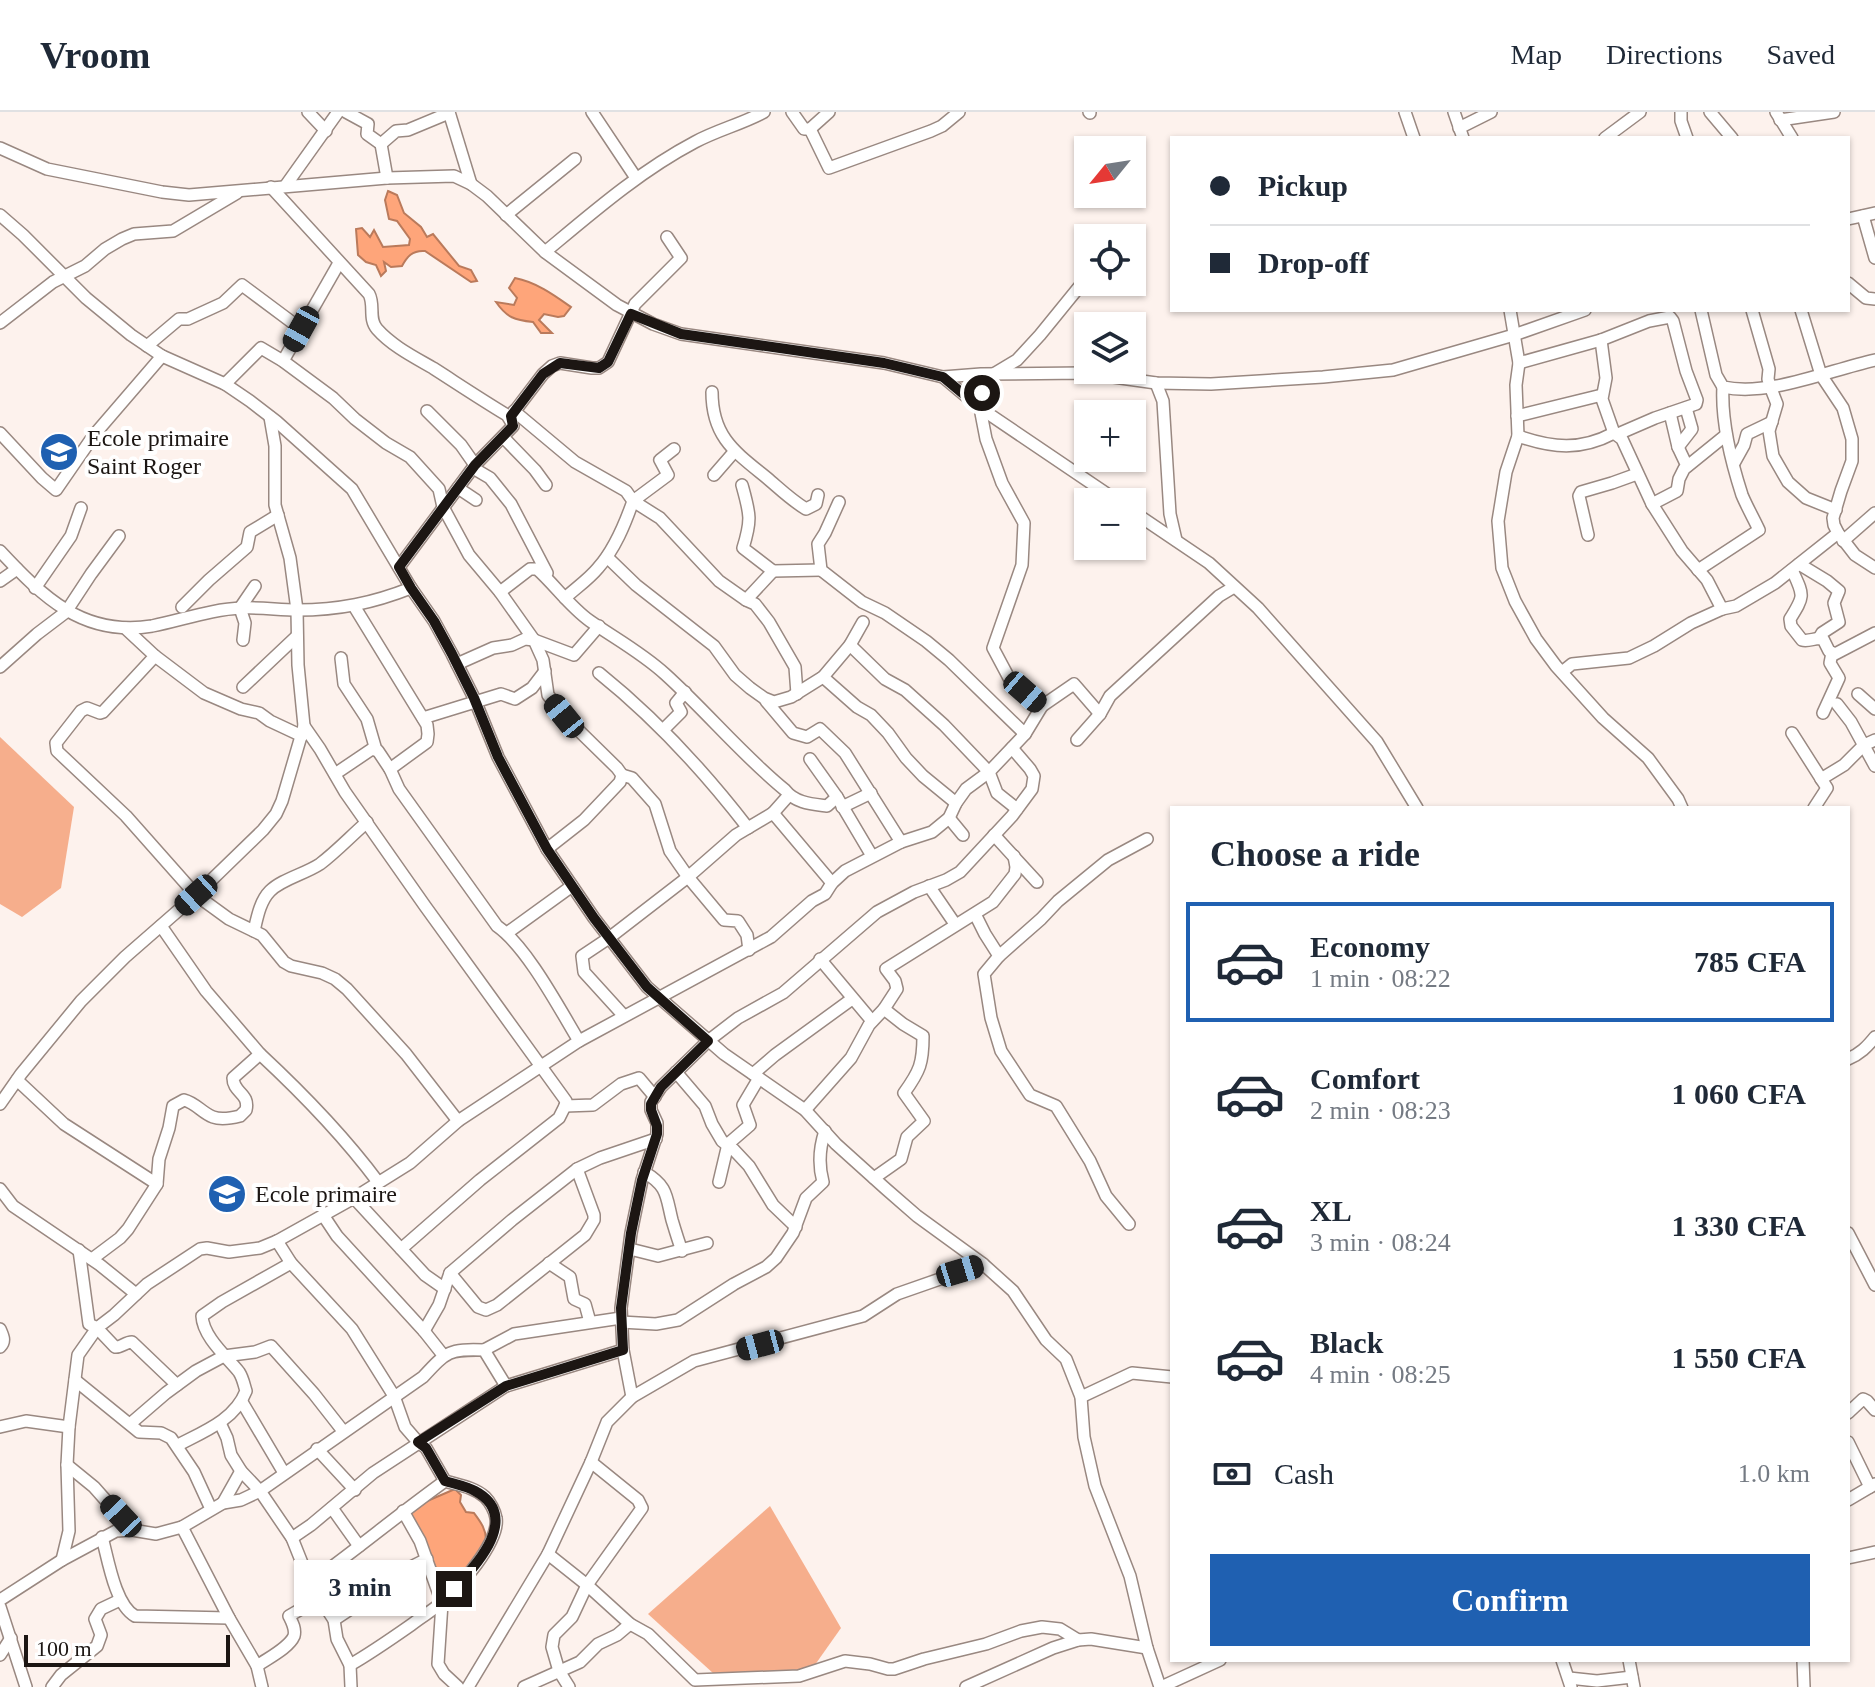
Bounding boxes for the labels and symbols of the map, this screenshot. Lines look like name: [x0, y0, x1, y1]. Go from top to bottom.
north arrow: [1074, 136, 1146, 208]
car: [279, 302, 323, 356]
route start: [964, 375, 1000, 411]
place label: Ecole primaire Saint Roger: [87, 425, 229, 479]
school or university icon: Ecole primaire Saint Roger: [38, 431, 80, 473]
car: [999, 667, 1051, 717]
car: [540, 690, 588, 742]
car: [170, 870, 222, 920]
school or university icon: Ecole primaire: [206, 1173, 248, 1215]
place label: Ecole primaire: [255, 1181, 397, 1207]
car: [934, 1253, 986, 1289]
car: [734, 1327, 786, 1363]
car: [96, 1490, 146, 1542]
callout: 3 min: [294, 1561, 426, 1617]
route end: [436, 1571, 472, 1607]
scale bar: [24, 1631, 230, 1667]

